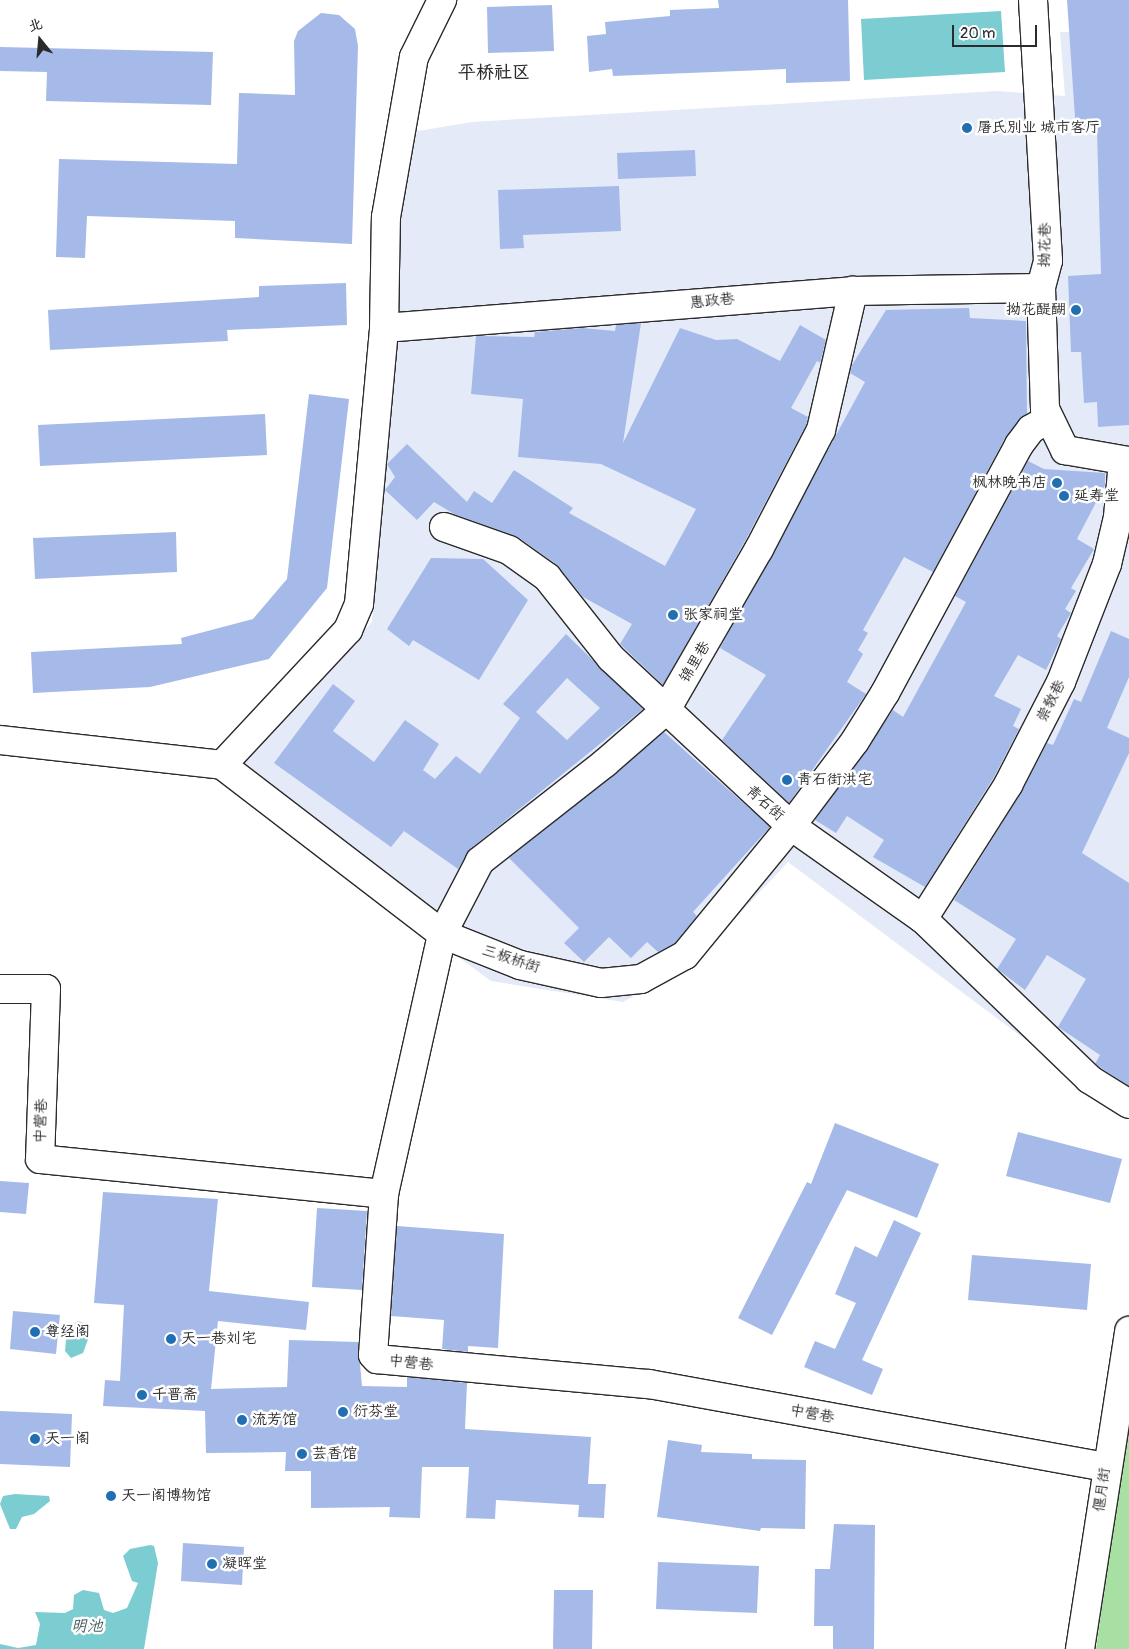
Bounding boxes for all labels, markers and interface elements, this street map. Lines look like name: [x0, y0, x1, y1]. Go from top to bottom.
north arrow: [15, 15, 65, 65]
text: 北: [26, 15, 45, 35]
scale bar: [954, 15, 1039, 47]
text: 20 m: [960, 24, 995, 43]
district label: 平桥社区: [458, 62, 530, 84]
place label: 屠氏别业 城市客厅: [977, 119, 1100, 137]
marker: 屠氏别业 城市客厅: [961, 122, 973, 134]
street label: 拗花巷: [1036, 222, 1054, 268]
street label: 惠政巷: [689, 290, 735, 312]
place label: 拗花醍醐: [1006, 301, 1066, 319]
marker: 拗花醍醐: [1070, 304, 1082, 316]
place label: 枫林晚书店: [972, 474, 1047, 492]
marker: 枫林晚书店: [1051, 477, 1063, 489]
place label: 延寿堂: [1074, 487, 1119, 505]
marker: 延寿堂: [1058, 490, 1070, 502]
place label: 张家祠堂: [683, 606, 743, 624]
marker: 张家祠堂: [667, 609, 679, 621]
street label: 锦里巷: [676, 638, 714, 686]
street label: 崇教巷: [1033, 677, 1069, 725]
place label: 青石街洪宅: [797, 771, 872, 789]
marker: 青石街洪宅: [781, 774, 793, 786]
street label: 青石街: [742, 781, 788, 825]
street label: 三板桥街: [480, 941, 542, 977]
street label: 中营巷: [31, 1098, 51, 1144]
place label: 尊经阁: [45, 1323, 90, 1341]
marker: 尊经阁: [29, 1326, 41, 1338]
place label: 天一巷刘宅: [181, 1330, 256, 1348]
marker: 天一巷刘宅: [165, 1333, 177, 1345]
street label: 中营巷: [388, 1352, 434, 1374]
place label: 千晋斋: [152, 1386, 197, 1404]
marker: 千晋斋: [136, 1389, 148, 1401]
street label: 中营巷: [788, 1401, 836, 1427]
place label: 衍芬堂: [353, 1403, 398, 1421]
marker: 衍芬堂: [337, 1406, 349, 1418]
place label: 流芳馆: [252, 1411, 297, 1429]
marker: 流芳馆: [236, 1414, 248, 1426]
place label: 天一阁: [45, 1430, 90, 1448]
marker: 天一阁: [29, 1433, 41, 1445]
place label: 芸香馆: [312, 1445, 357, 1463]
marker: 芸香馆: [296, 1448, 308, 1460]
street label: 偃月街: [1090, 1466, 1114, 1514]
place label: 天一阁博物馆: [121, 1487, 211, 1505]
marker: 天一阁博物馆: [105, 1490, 117, 1502]
place label: 凝晖堂: [222, 1555, 267, 1573]
marker: 凝晖堂: [206, 1558, 218, 1570]
water label: 明池: [71, 1616, 103, 1636]

